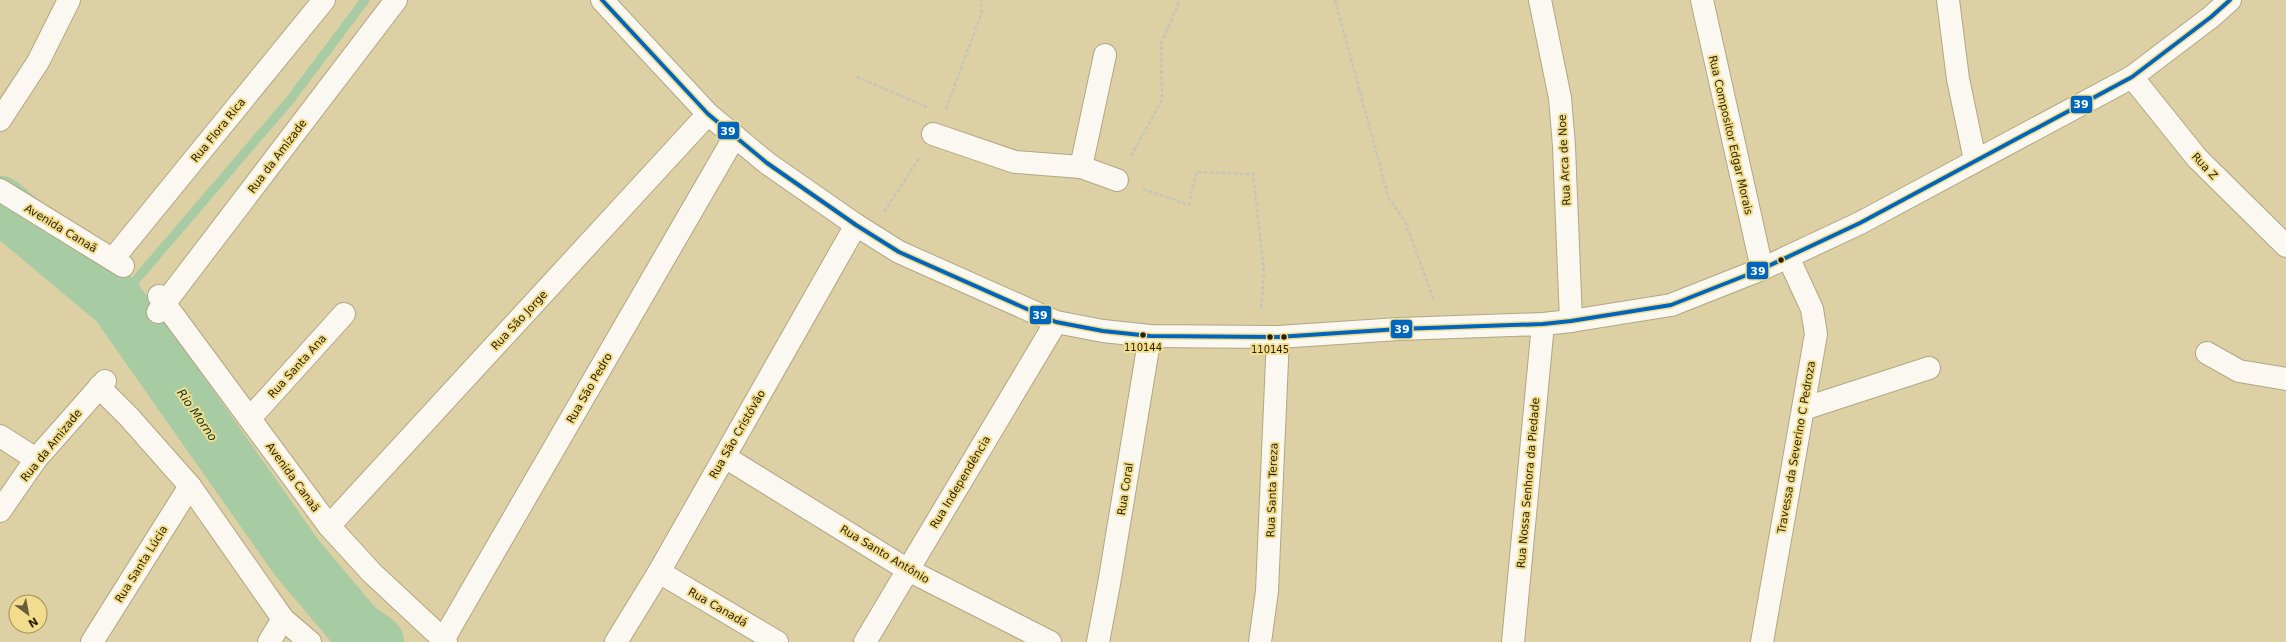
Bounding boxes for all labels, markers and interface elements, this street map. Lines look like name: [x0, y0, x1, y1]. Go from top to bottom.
street label: Rua Compositor Edgar Morais: [1706, 54, 1755, 216]
line badge: 39: [2070, 95, 2093, 114]
street label: Rua Flora Rica: [189, 96, 248, 165]
text: 39: [2073, 98, 2089, 111]
street label: Rua Arca de Noe: [1556, 114, 1573, 206]
street label: Rua da Amizade: [245, 117, 310, 196]
line badge: 39: [717, 121, 740, 140]
text: 39: [720, 125, 736, 138]
street label: Rua Z: [2189, 150, 2221, 183]
street label: Avenida Canaã: [22, 202, 99, 255]
unlabelled marker: [1776, 255, 1786, 265]
line badge: 39: [1746, 261, 1769, 280]
text: 39: [1750, 265, 1766, 278]
street label: Rua São Jorge: [489, 288, 550, 353]
line badge: 39: [1029, 305, 1052, 325]
text: 39: [1032, 309, 1048, 322]
line badge: 39: [1390, 319, 1413, 339]
text: 39: [1394, 323, 1410, 336]
marker: 110144: [1138, 330, 1148, 340]
street label: Rua Santa Ana: [265, 332, 329, 401]
marker: 110145: [1265, 332, 1275, 342]
unlabelled marker: [1279, 332, 1289, 342]
place label: 110144: [1124, 342, 1162, 353]
place label: 110145: [1251, 344, 1289, 355]
street label: Rua São Pedro: [564, 350, 615, 426]
street label: Travessa da Severino C Pedroza: [1775, 360, 1818, 535]
water label: Rio Morno: [174, 386, 220, 444]
street label: Rua São Cristóvão: [707, 387, 768, 481]
street label: Rua Nossa Senhora da Piedade: [1515, 397, 1542, 569]
street label: Rua da Amizade: [18, 406, 85, 484]
street label: Rua Independência: [928, 434, 993, 531]
street label: Avenida Canaã: [263, 440, 322, 514]
street label: Rua Santa Tereza: [1264, 442, 1281, 538]
street label: Rua Coral: [1115, 462, 1136, 516]
street label: Rua Santa Lúcia: [113, 523, 170, 605]
street label: Rua Santo Antônio: [838, 523, 932, 586]
street label: Rua Canadá: [686, 585, 750, 630]
north arrow: [8, 594, 48, 634]
text: N: [26, 614, 40, 630]

